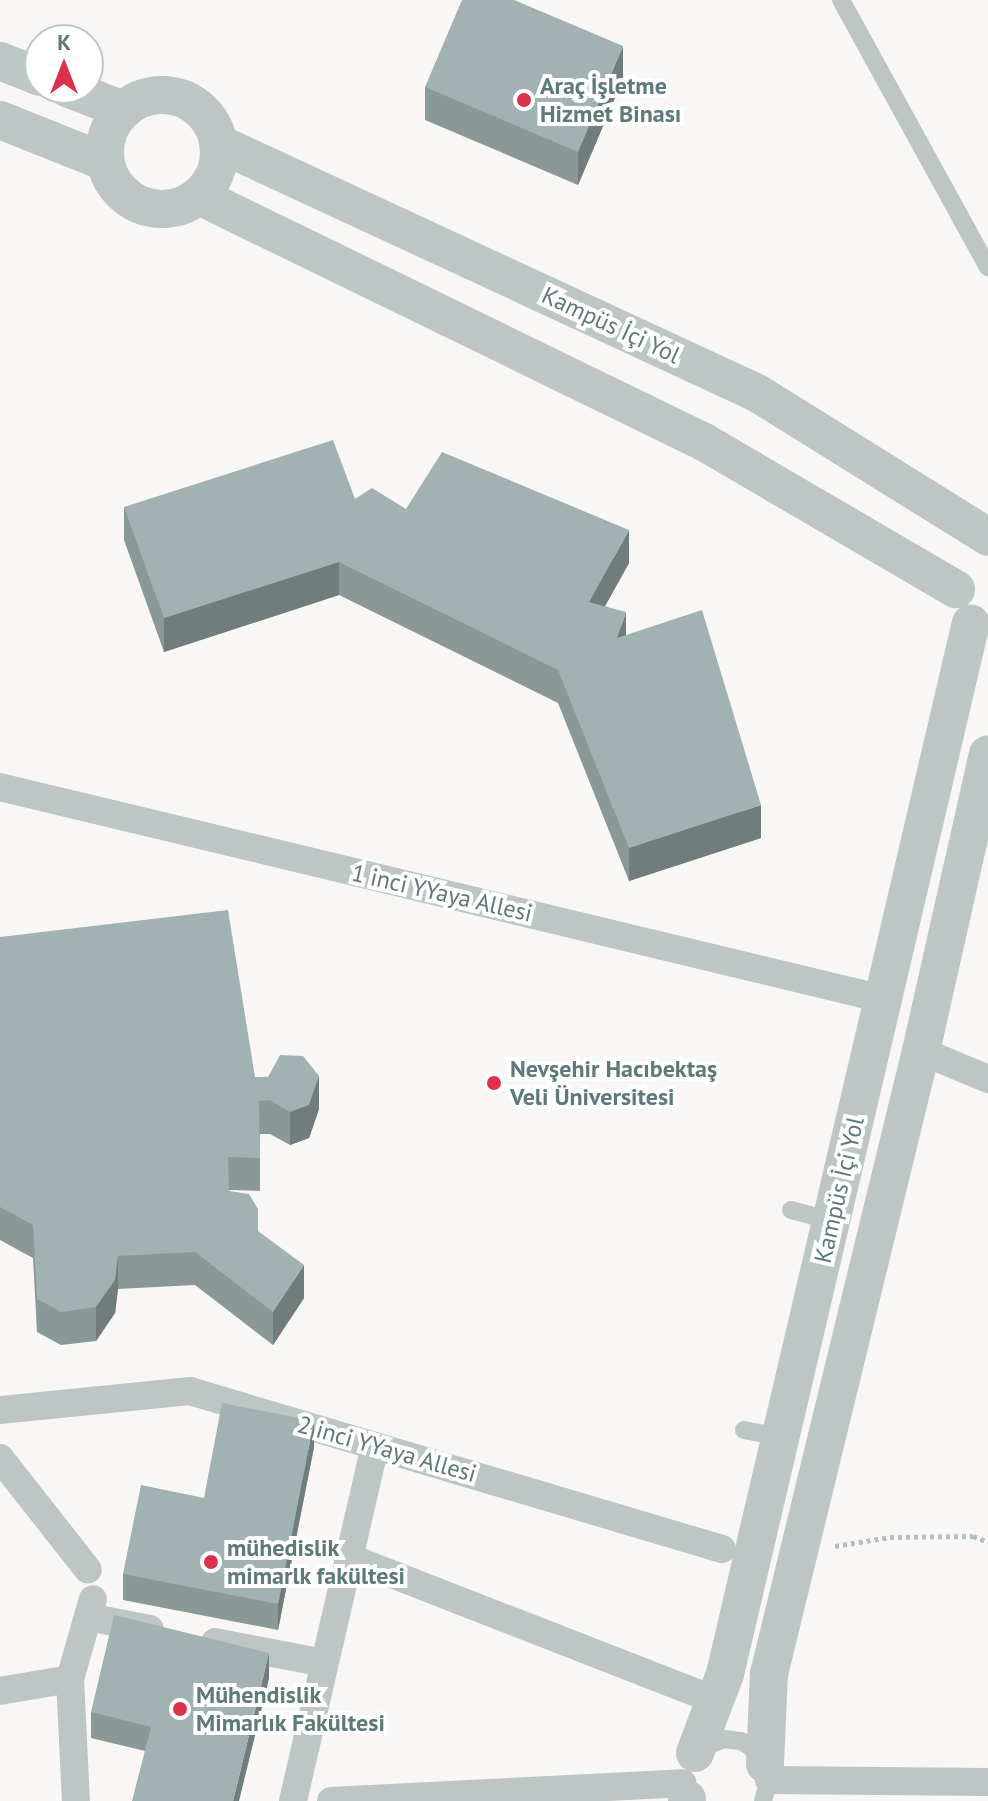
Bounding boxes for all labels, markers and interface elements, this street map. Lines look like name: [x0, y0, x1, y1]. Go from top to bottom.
north arrow: [24, 24, 104, 104]
text: K: [57, 28, 71, 56]
place label: Araç İşletme Hizmet Binası: [540, 72, 681, 128]
marker: Araç İşletme Hizmet Binası: [515, 91, 533, 109]
street label: Kampüs İçi Yol: [537, 280, 685, 370]
street label: 1 inci YYaya Allesi: [348, 858, 536, 928]
place label: Nevşehir Hacıbektaş Veli Üniversitesi: [510, 1055, 717, 1111]
marker: Nevşehir Hacıbektaş Veli Üniversitesi: [485, 1074, 503, 1092]
street label: Kampüs İçi Yol: [808, 1114, 870, 1266]
street label: 2 inci YYaya Allesi: [294, 1410, 480, 1488]
place label: mühedislik mimarlk fakültesi: [227, 1534, 406, 1590]
marker: mühedislik mimarlk fakültesi: [202, 1553, 220, 1571]
place label: Mühendislik Mimarlık Fakültesi: [196, 1681, 386, 1737]
marker: Mühendislik Mimarlık Fakültesi: [171, 1700, 189, 1718]

